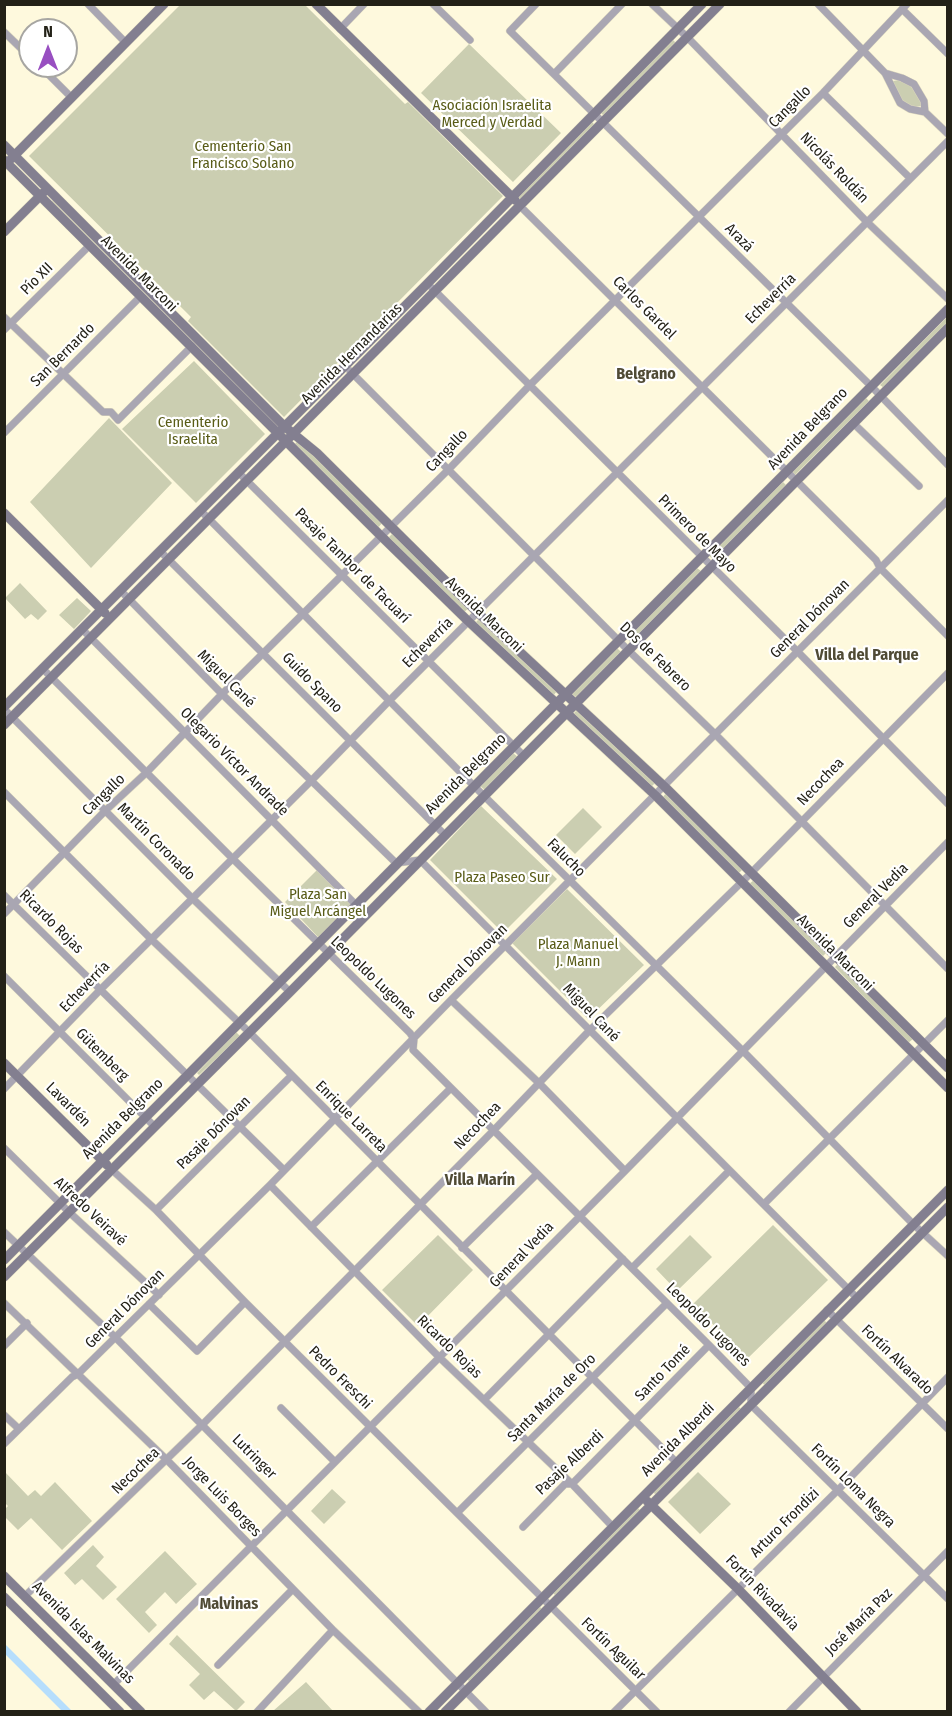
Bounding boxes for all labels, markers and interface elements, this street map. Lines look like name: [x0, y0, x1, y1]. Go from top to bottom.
north arrow: [18, 18, 78, 78]
text: N: [43, 22, 53, 41]
street label: Cangallo: [765, 82, 815, 132]
park label: Asociación Israelita Merced y Verdad: [432, 97, 552, 132]
street label: Nicolás Roldán: [796, 129, 872, 207]
park label: Cementerio San Francisco Solano: [192, 138, 294, 173]
street label: Arazá: [721, 220, 757, 256]
street label: Avenida Marconi: [97, 232, 181, 316]
street label: Pío XII: [17, 259, 57, 299]
street label: Echeverría: [742, 270, 800, 328]
street label: Carlos Gardel: [609, 273, 679, 343]
street label: Avenida Hernandarias: [298, 300, 406, 408]
street label: San Bernardo: [27, 319, 99, 391]
district label: Belgrano: [616, 365, 676, 385]
street label: Avenida Belgrano: [764, 384, 852, 474]
park label: Cementerio Israelita: [158, 414, 228, 449]
street label: Cangallo: [422, 426, 472, 476]
street label: Primero de Mayo: [654, 491, 740, 577]
street label: Pasaje Tambor de Tacuarí: [291, 505, 413, 627]
street label: Avenida Marconi: [441, 573, 527, 657]
street label: General Dónovan: [767, 576, 853, 662]
street label: Echeverría: [399, 614, 457, 672]
street label: Dos de Febrero: [616, 619, 694, 695]
street label: Miguel Cané: [193, 646, 259, 712]
district label: Villa del Parque: [815, 646, 919, 666]
street label: Guido Spano: [278, 649, 346, 717]
street label: Olegario Víctor Andrade: [176, 704, 292, 820]
street label: Avenida Belgrano: [422, 730, 510, 818]
street label: Necochea: [794, 754, 848, 810]
street label: Cangallo: [79, 770, 129, 820]
street label: Martín Coronado: [113, 799, 199, 885]
street label: Falucho: [543, 835, 589, 881]
street label: General Vedia: [840, 860, 912, 932]
park label: Plaza Paseo Sur: [454, 869, 550, 887]
street label: Ricardo Rojas: [15, 886, 87, 958]
park label: Plaza San Miguel Arcángel: [270, 886, 366, 921]
street label: Avenida Marconi: [793, 911, 877, 995]
street label: General Dónovan: [425, 921, 511, 1007]
street label: Leopoldo Lugones: [327, 933, 419, 1023]
park label: Plaza Manuel J. Mann: [538, 936, 618, 971]
street label: Echeverría: [56, 958, 114, 1016]
street label: Miguel Cané: [559, 980, 623, 1046]
street label: Gütemberg: [72, 1025, 132, 1085]
street label: Avenida Belgrano: [79, 1075, 167, 1163]
street label: Enrique Larreta: [311, 1077, 391, 1157]
street label: Lavardén: [42, 1079, 94, 1131]
street label: Pasaje Dónovan: [173, 1092, 255, 1174]
street label: Necochea: [451, 1098, 505, 1154]
district label: Villa Marín: [445, 1171, 515, 1191]
street label: Alfredo Veiravé: [50, 1174, 130, 1250]
street label: General Vedia: [486, 1218, 558, 1292]
street label: General Dónovan: [82, 1266, 168, 1352]
street label: Leopoldo Lugones: [662, 1279, 754, 1371]
street label: Ricardo Rojas: [413, 1312, 485, 1382]
street label: Fortín Alvarado: [857, 1321, 937, 1399]
street label: Santo Tomé: [632, 1341, 694, 1405]
street label: Pedro Freschi: [305, 1343, 375, 1413]
street label: Santa María de Oro: [504, 1350, 600, 1446]
street label: Avenida Alberdi: [638, 1400, 718, 1480]
street label: Pasaje Alberdi: [532, 1427, 608, 1499]
street label: Lutringer: [228, 1431, 280, 1483]
street label: Fortín Loma Negra: [807, 1440, 899, 1532]
street label: Necochea: [108, 1444, 164, 1498]
street label: Jorge Luis Borges: [179, 1453, 265, 1541]
street label: Arturo Frondizi: [747, 1485, 823, 1561]
street label: Fortín Rivadavia: [721, 1551, 803, 1635]
street label: Avenida Islas Malvinas: [28, 1578, 138, 1688]
street label: José María Paz: [822, 1585, 896, 1659]
district label: Malvinas: [200, 1595, 258, 1615]
street label: Fortín Aguilar: [577, 1614, 649, 1684]

